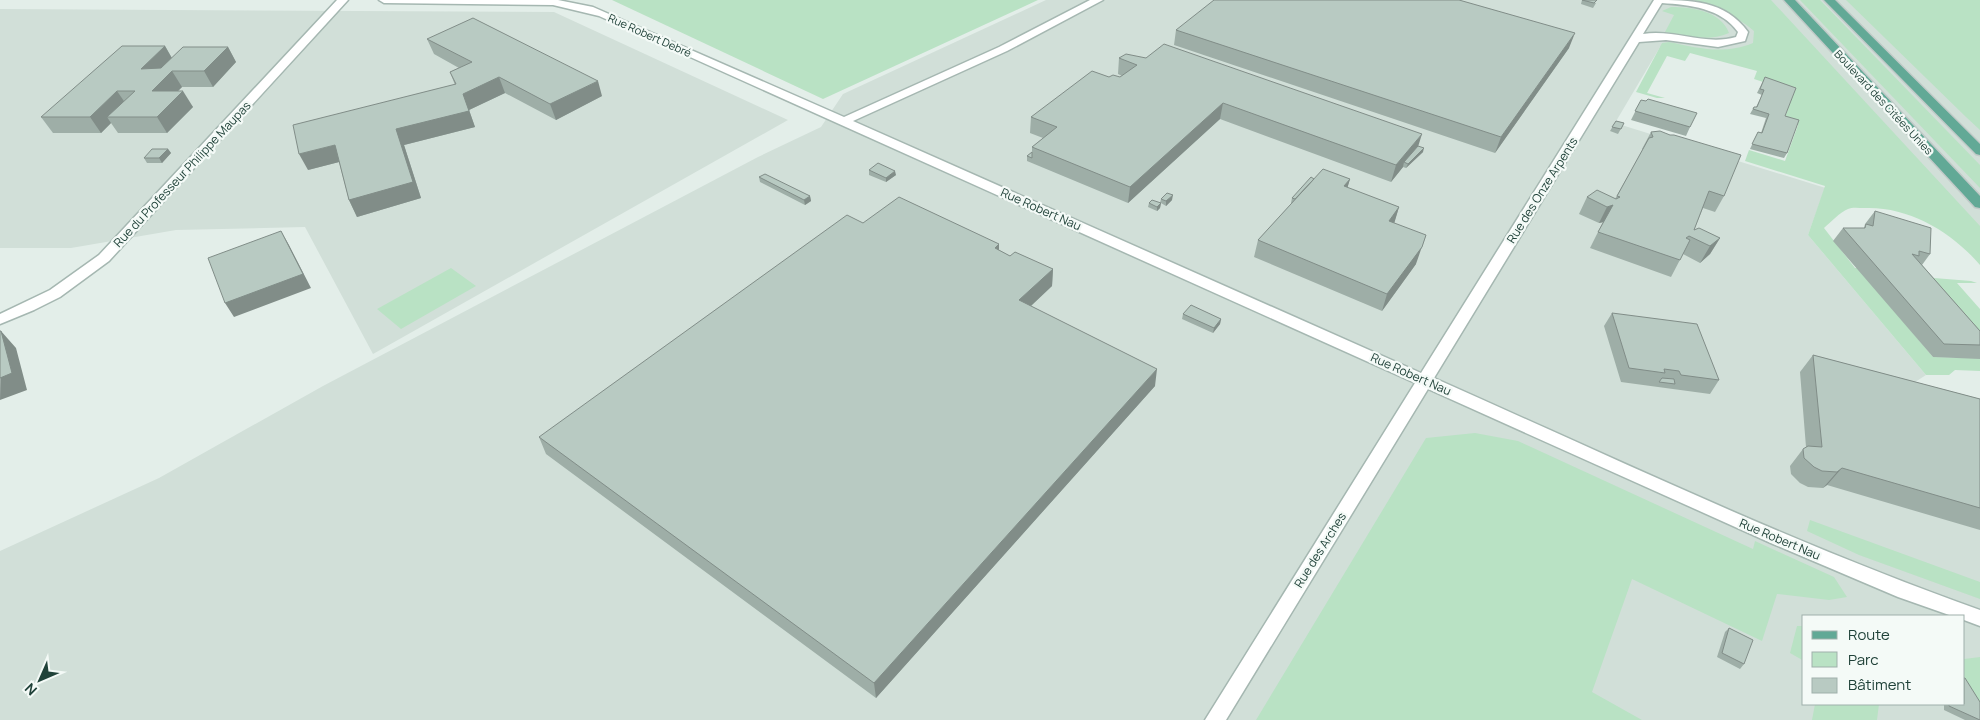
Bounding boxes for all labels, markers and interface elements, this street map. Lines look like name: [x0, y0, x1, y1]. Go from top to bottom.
street label: Rue Robert Debré: [606, 10, 695, 60]
street label: Boulevard des Citées Unies: [1831, 46, 1937, 158]
street label: Rue du Professeur Philippe Maupas: [110, 97, 254, 251]
street label: Rue des Onze Arpents: [1502, 134, 1582, 246]
street label: Rue Robert Nau: [998, 184, 1084, 234]
street label: Rue Robert Nau: [1368, 349, 1454, 399]
street label: Rue des Arches: [1290, 509, 1350, 591]
street label: Rue Robert Nau: [1737, 514, 1823, 564]
legend: [1802, 615, 1965, 705]
text: Route: [1848, 624, 1890, 645]
text: Parc: [1848, 649, 1879, 670]
north arrow: [15, 655, 65, 705]
text: Bâtiment: [1848, 674, 1911, 695]
text: N: [20, 679, 41, 700]

